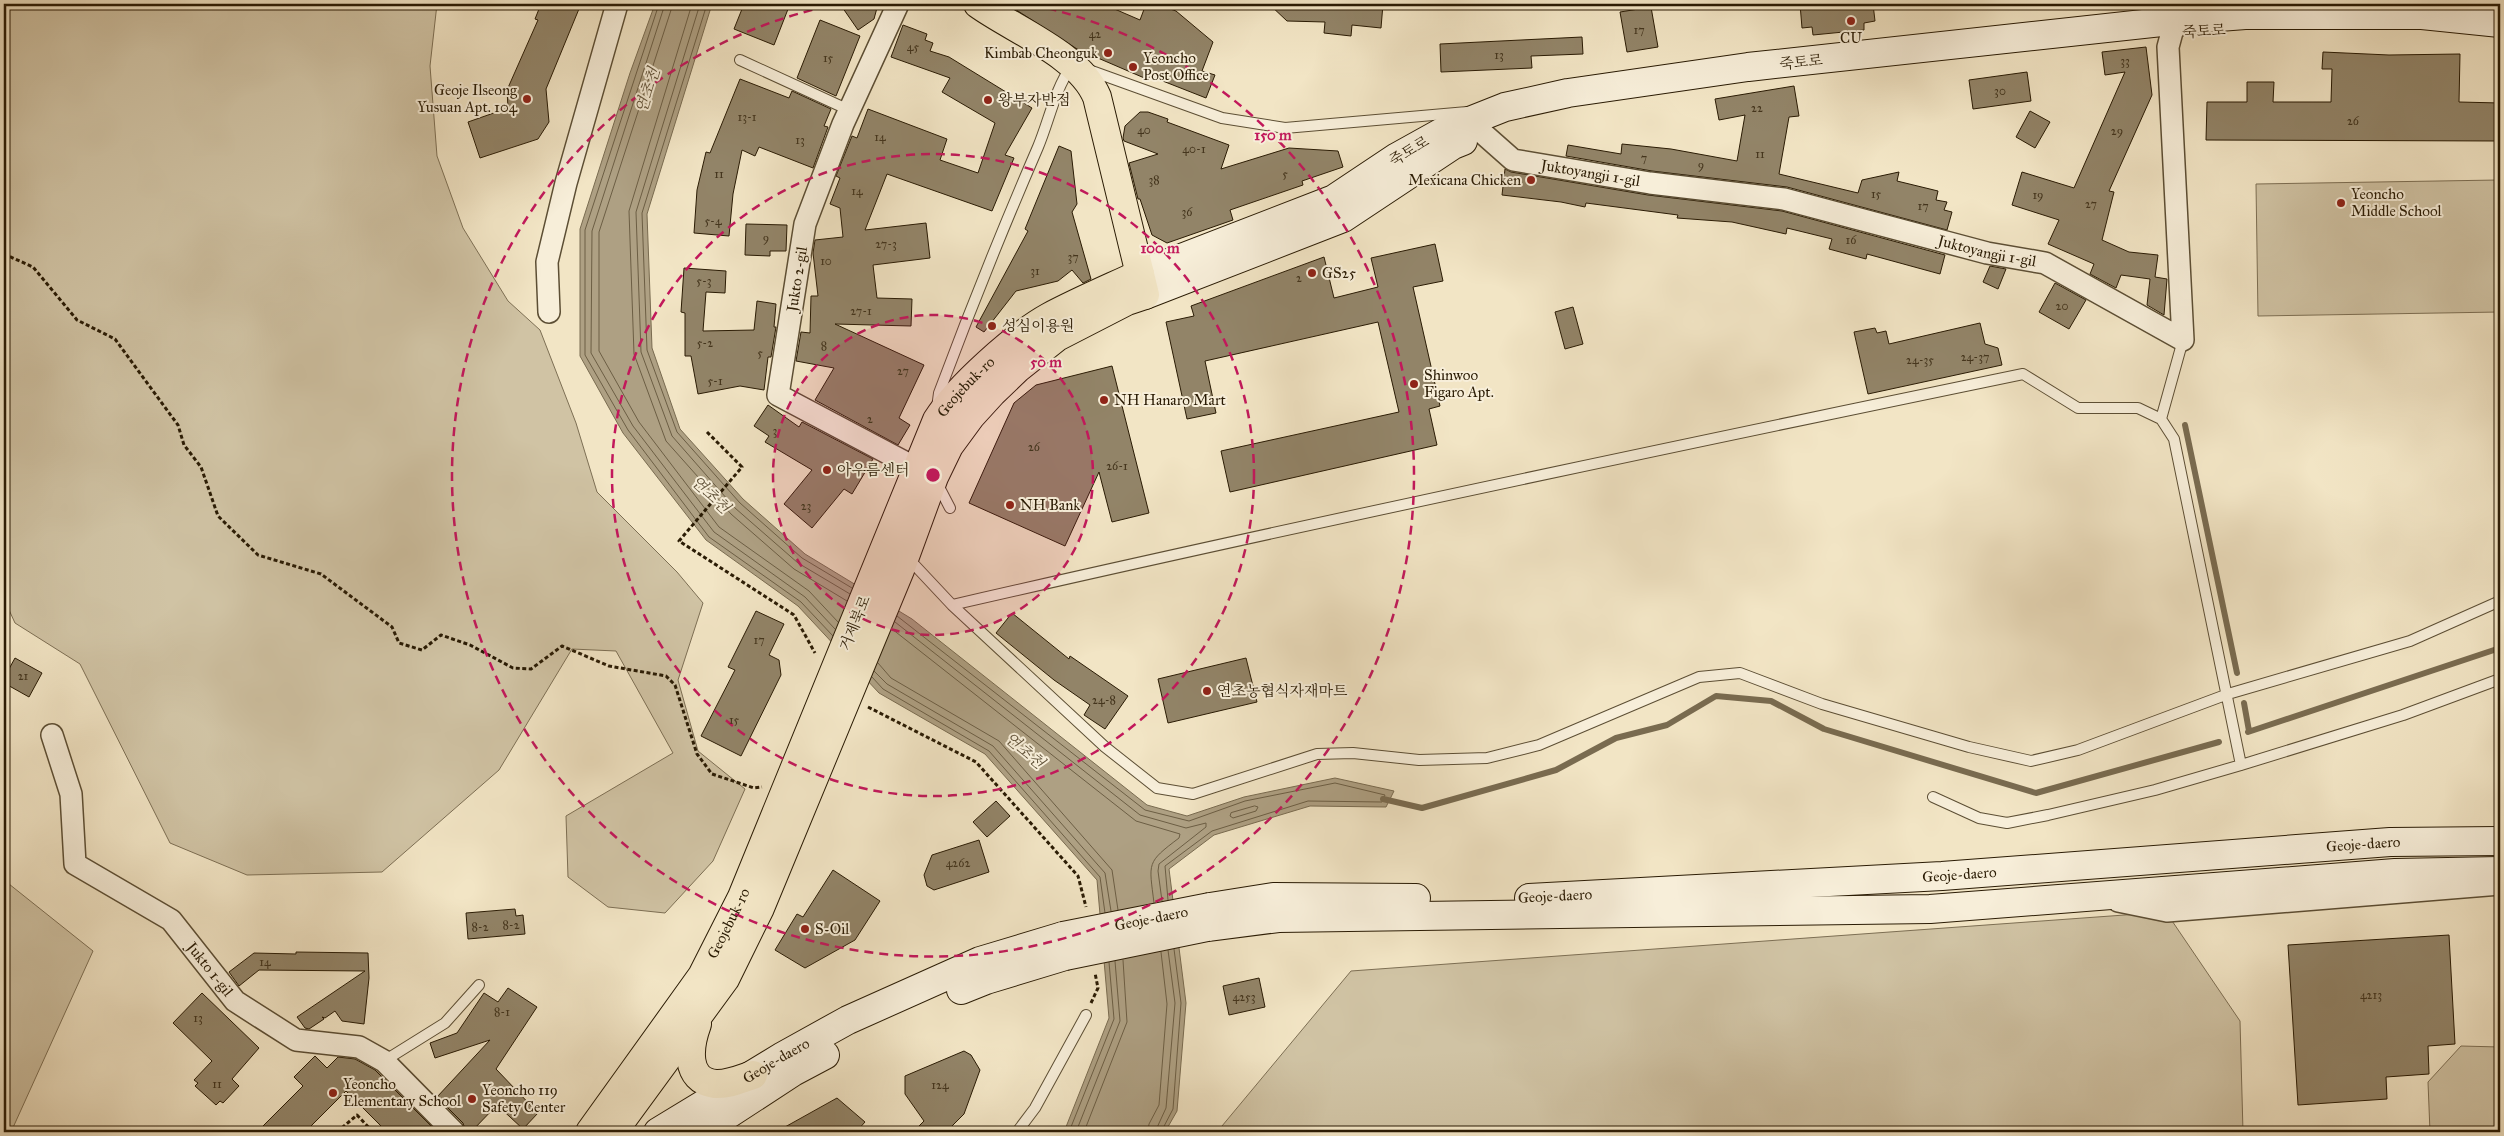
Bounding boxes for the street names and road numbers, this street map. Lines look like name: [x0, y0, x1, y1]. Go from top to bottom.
street label: 죽토로: [2182, 21, 2227, 41]
street label: 죽토로: [1778, 51, 1824, 73]
street label: 죽토로: [1386, 132, 1433, 170]
street label: Juktoyangji 1-gil: [1537, 156, 1642, 190]
street label: Juktoyangji 1-gil: [1934, 231, 2039, 270]
street label: Jukto 2-gil: [783, 244, 812, 315]
street label: Geojebuk-ro: [933, 353, 999, 421]
street label: 거제북로: [836, 592, 874, 653]
street label: Geoje-daero: [2325, 833, 2401, 856]
street label: Geoje-daero: [1922, 863, 1997, 886]
street label: Geojebuk-ro: [703, 885, 754, 962]
street label: Geoje-daero: [1517, 885, 1593, 907]
street label: Geoje-daero: [1113, 902, 1190, 935]
street label: Jukto 1-gil: [181, 937, 237, 1001]
street label: Geoje-daero: [739, 1034, 813, 1087]

